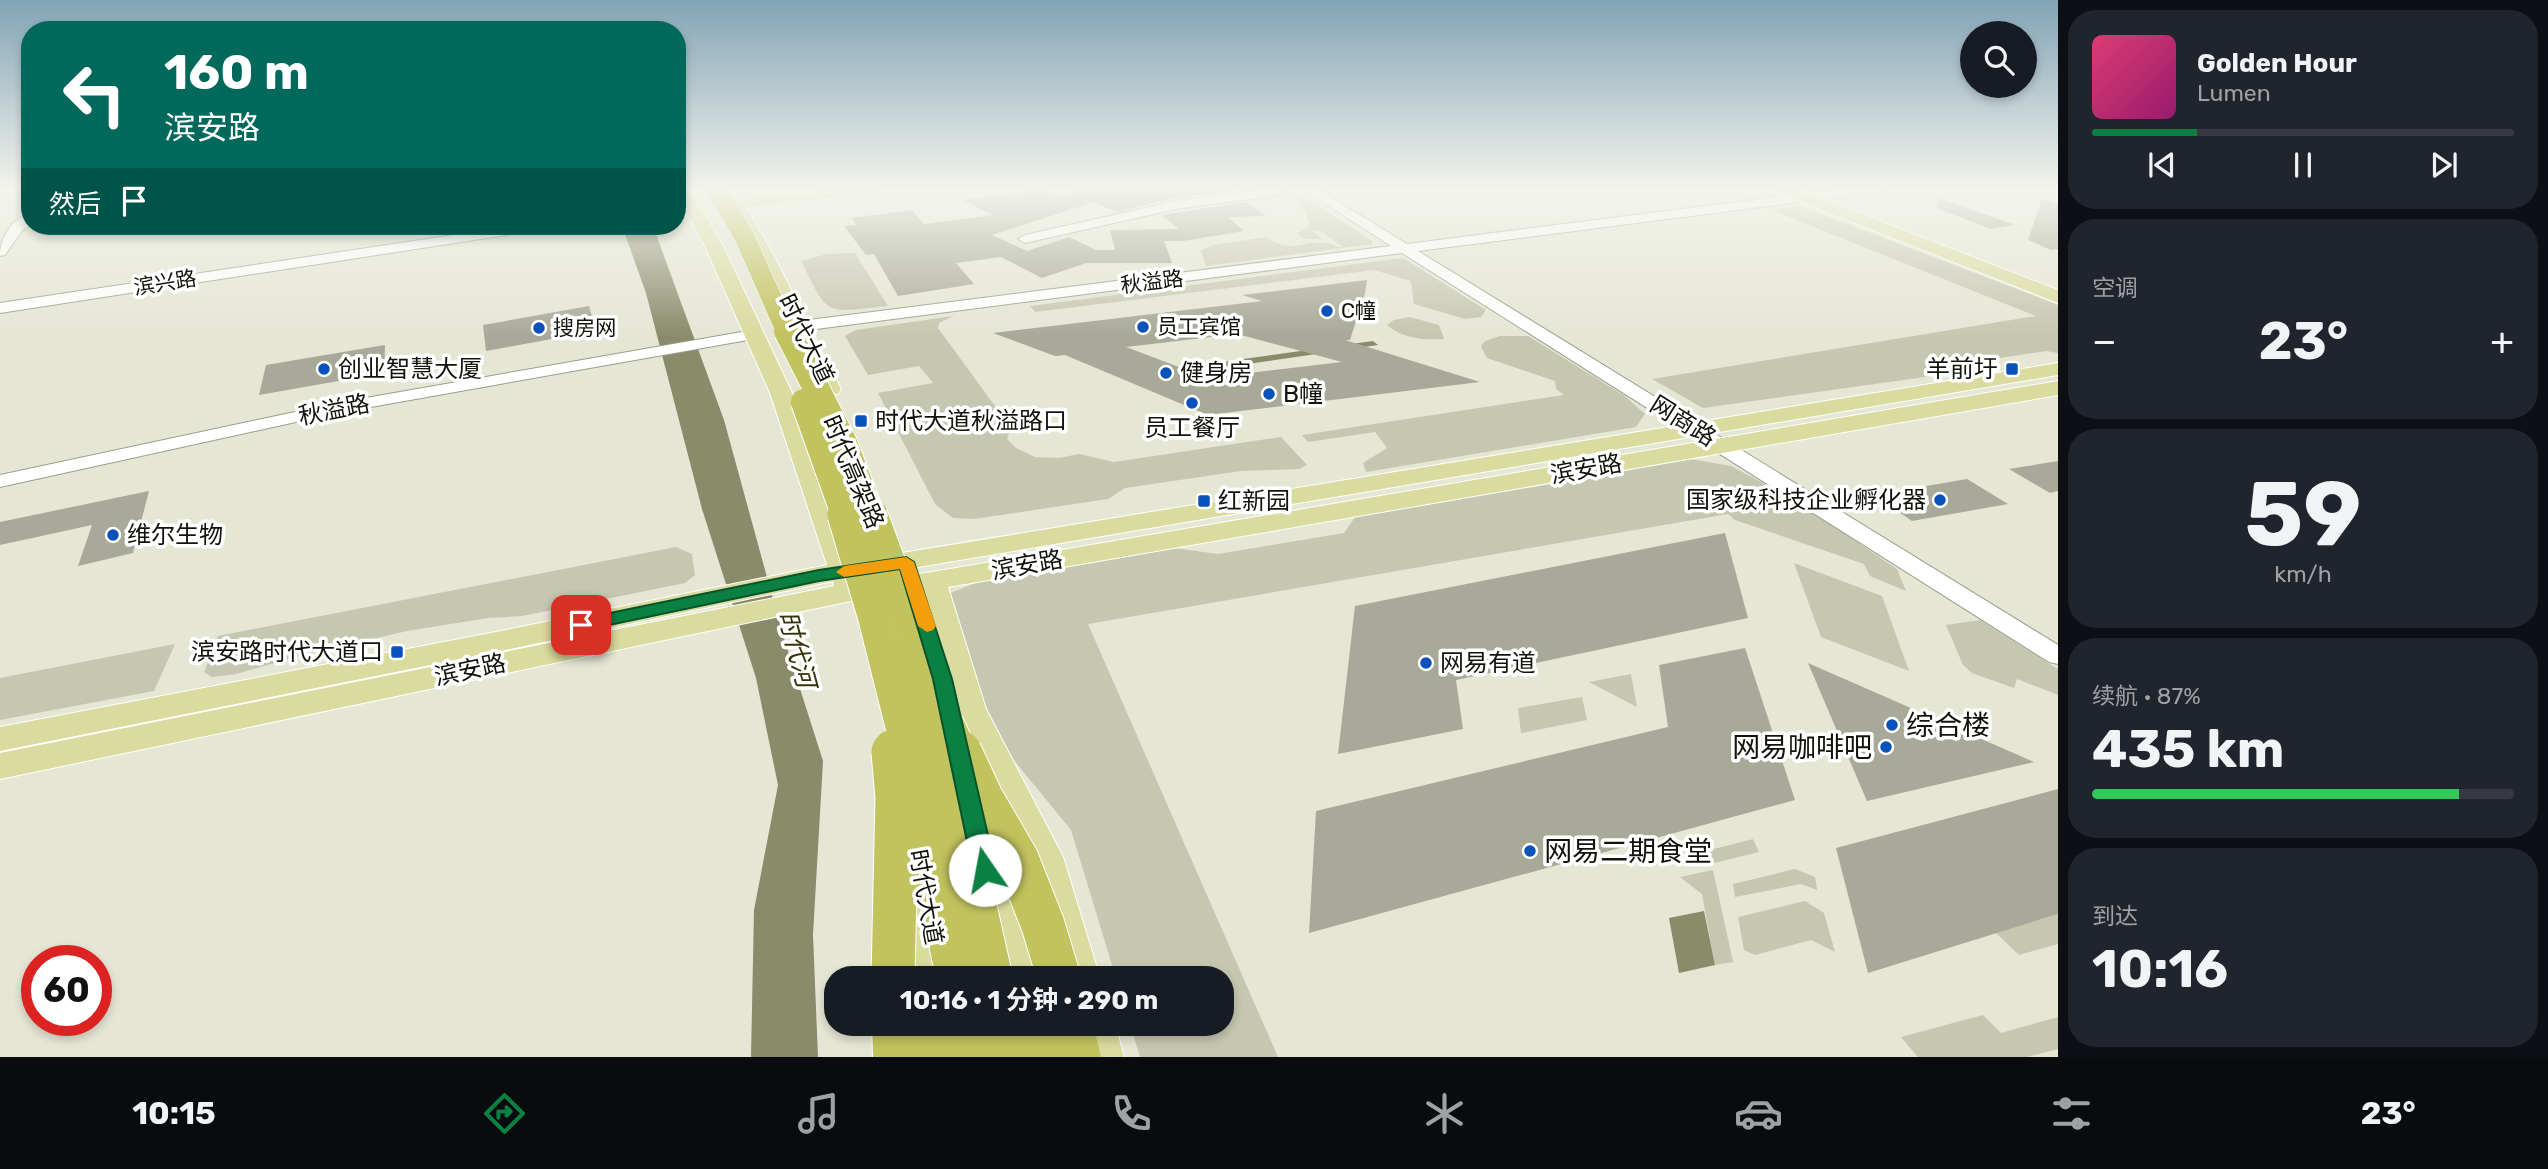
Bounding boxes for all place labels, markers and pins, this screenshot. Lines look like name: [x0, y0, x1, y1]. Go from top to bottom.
place label: C幢: [1341, 298, 1376, 323]
marker: C幢: [1319, 303, 1335, 319]
place label: 员工宾馆: [1157, 314, 1241, 339]
place label: 搜房网: [553, 315, 616, 340]
marker: 员工宾馆: [1135, 319, 1151, 335]
marker: 搜房网: [531, 320, 547, 336]
place label: 创业智慧大厦: [338, 355, 482, 383]
place label: 羊前圩: [1926, 355, 1998, 383]
place label: 健身房: [1180, 359, 1252, 387]
marker: 创业智慧大厦: [316, 361, 332, 377]
marker: 羊前圩: [2004, 361, 2020, 377]
marker: 健身房: [1158, 365, 1174, 381]
place label: B幢: [1283, 380, 1323, 408]
marker: B幢: [1261, 386, 1277, 402]
marker: 员工餐厅: [1184, 395, 1200, 411]
place label: 时代大道秋溢路口: [875, 407, 1067, 435]
marker: 时代大道秋溢路口: [853, 413, 869, 429]
place label: 员工餐厅: [1144, 414, 1240, 442]
place label: 国家级科技企业孵化器: [1686, 486, 1926, 514]
place label: 红新园: [1218, 487, 1290, 515]
marker: 国家级科技企业孵化器: [1932, 492, 1948, 508]
marker: 红新园: [1196, 493, 1212, 509]
place label: 维尔生物: [127, 521, 223, 549]
marker: 维尔生物: [105, 527, 121, 543]
pin: [551, 595, 611, 655]
place label: 滨安路时代大道口: [191, 638, 383, 666]
marker: 滨安路时代大道口: [389, 644, 405, 660]
place label: 网易有道: [1440, 649, 1536, 677]
marker: 网易有道: [1418, 655, 1434, 671]
place label: 综合楼: [1906, 709, 1990, 742]
marker: 综合楼: [1884, 717, 1900, 733]
place label: 网易咖啡吧: [1732, 731, 1872, 764]
marker: 网易咖啡吧: [1878, 739, 1894, 755]
place label: 网易二期食堂: [1544, 835, 1712, 868]
marker: 网易二期食堂: [1522, 843, 1538, 859]

